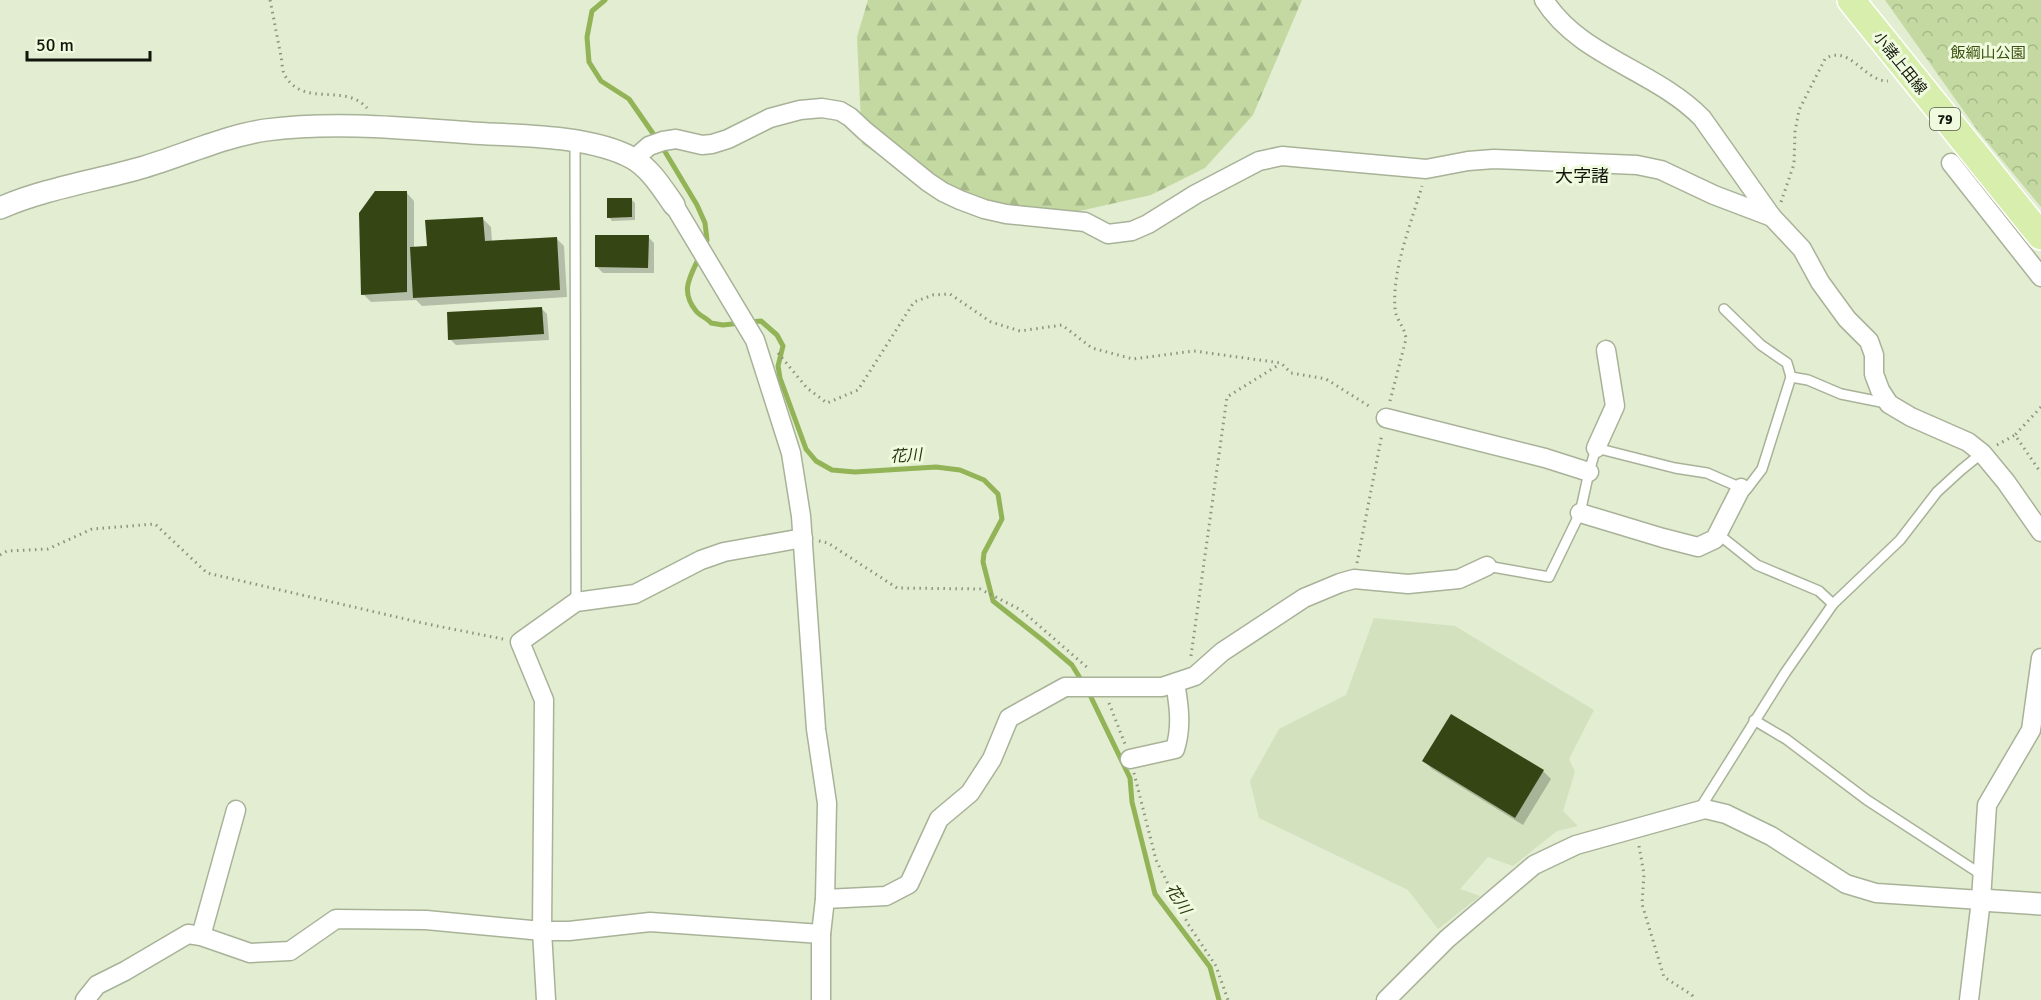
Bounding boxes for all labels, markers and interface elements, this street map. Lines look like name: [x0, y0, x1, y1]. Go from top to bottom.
scale bar: [27, 24, 150, 62]
street label: 小諸上田線: [1869, 28, 1931, 98]
text: 50 m: [36, 34, 74, 56]
park label: 飯綱山公園: [1950, 44, 2026, 62]
road number: 79: [1930, 108, 1960, 130]
district label: 大字諸: [1555, 165, 1609, 187]
water label: 花川: [889, 445, 925, 467]
water label: 花川: [1161, 880, 1196, 920]

